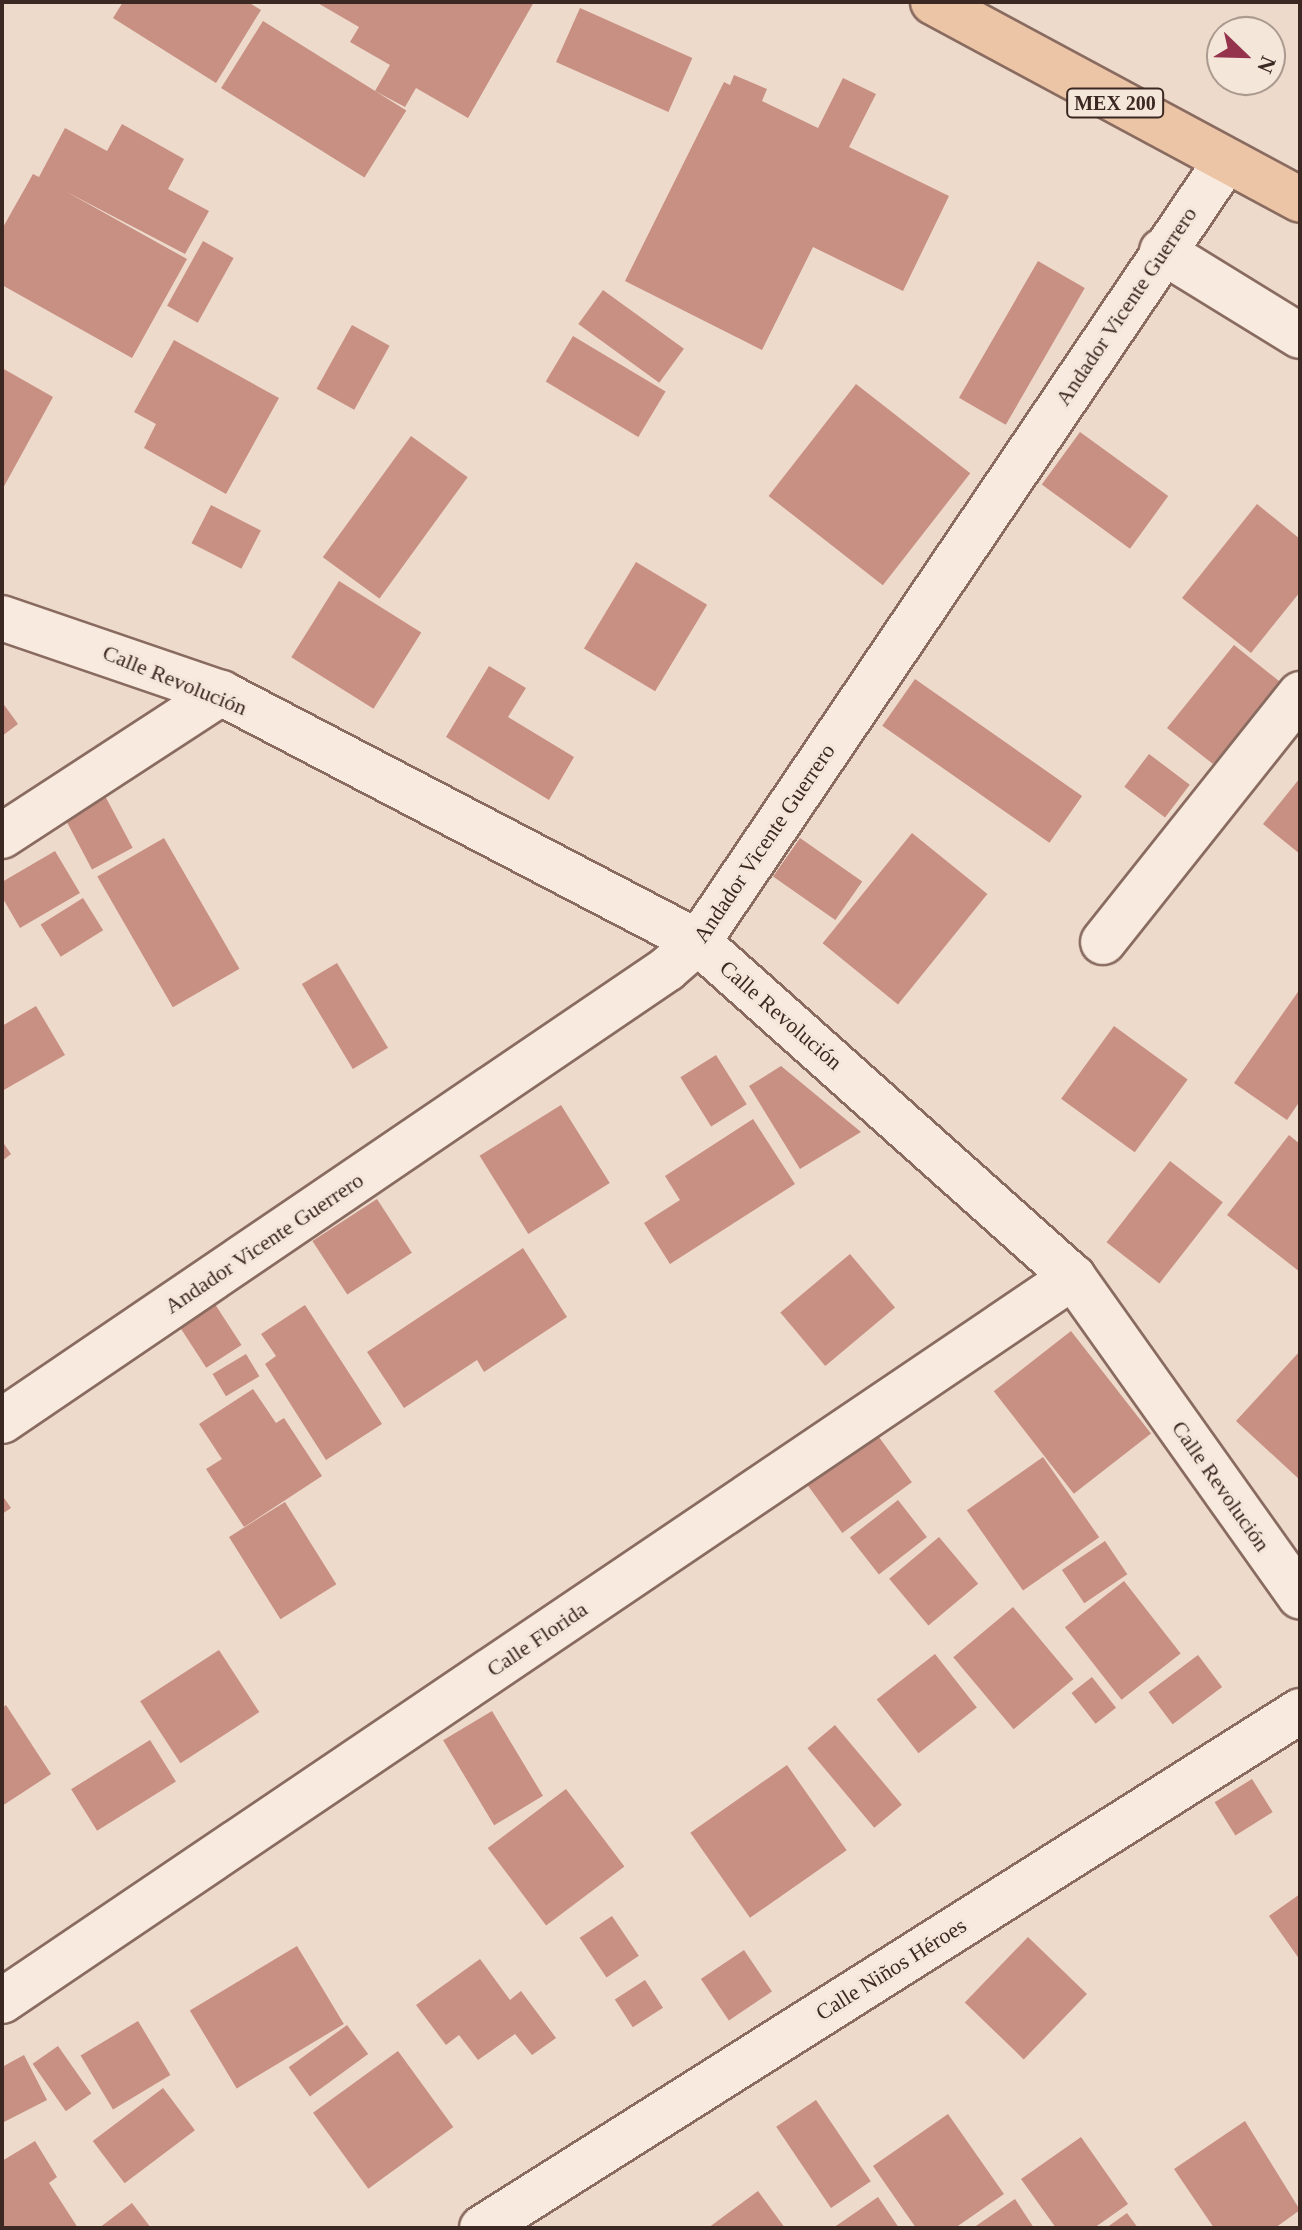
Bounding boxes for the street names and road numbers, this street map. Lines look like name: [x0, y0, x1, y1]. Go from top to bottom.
road number: MEX 200: [1065, 87, 1165, 119]
street label: Andador Vicente Guerrero: [1050, 201, 1202, 411]
street label: Calle Revolución: [99, 639, 251, 721]
street label: Andador Vicente Guerrero: [688, 738, 840, 948]
street label: Calle Revolución: [714, 955, 848, 1075]
street label: Andador Vicente Guerrero: [159, 1167, 369, 1319]
street label: Calle Revolución: [1166, 1416, 1276, 1556]
street label: Calle Florida: [482, 1596, 592, 1682]
street label: Calle Niños Héroes: [811, 1912, 971, 2026]

